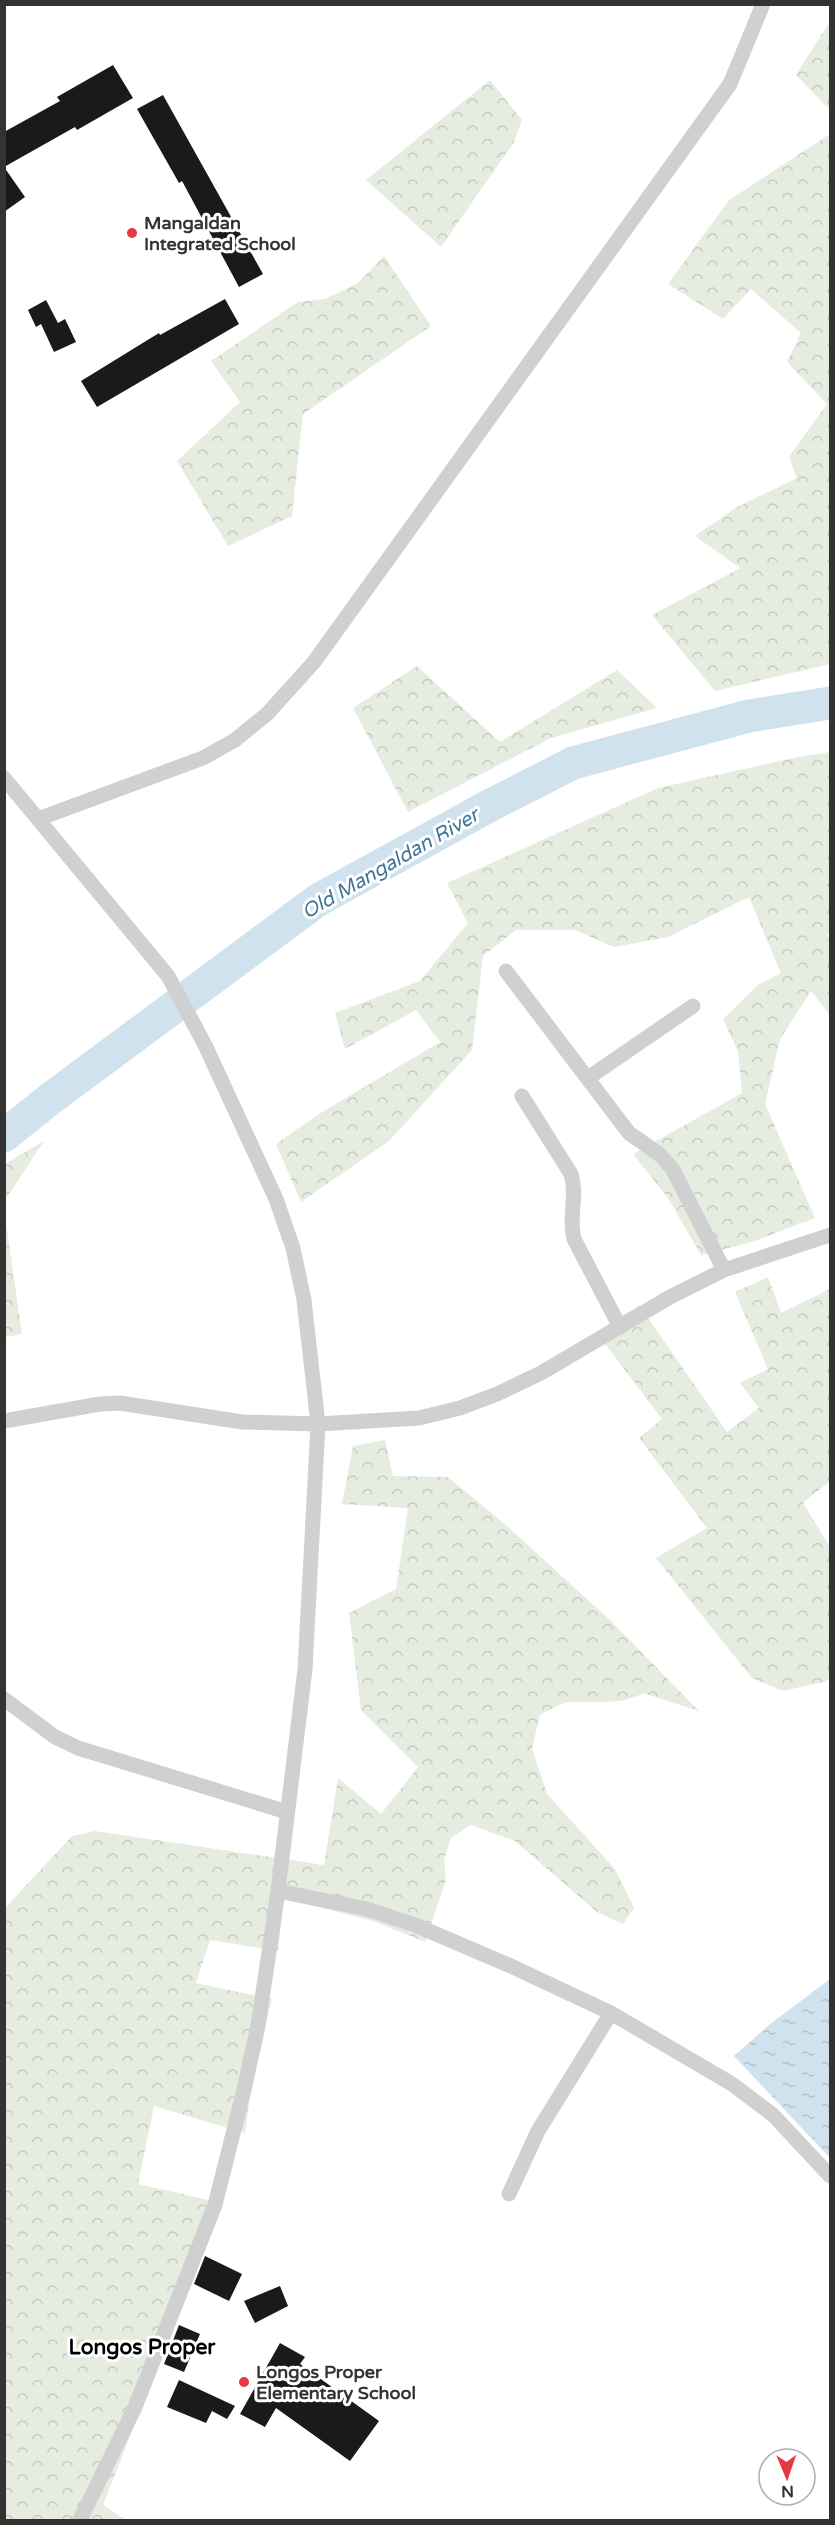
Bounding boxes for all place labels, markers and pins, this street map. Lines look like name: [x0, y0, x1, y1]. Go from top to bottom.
place label: Mangaldan Integrated School: [144, 212, 296, 255]
marker: Mangaldan Integrated School: [125, 226, 139, 240]
place label: Longos Proper Elementary School: [256, 2361, 416, 2404]
marker: Longos Proper Elementary School: [237, 2375, 251, 2389]

